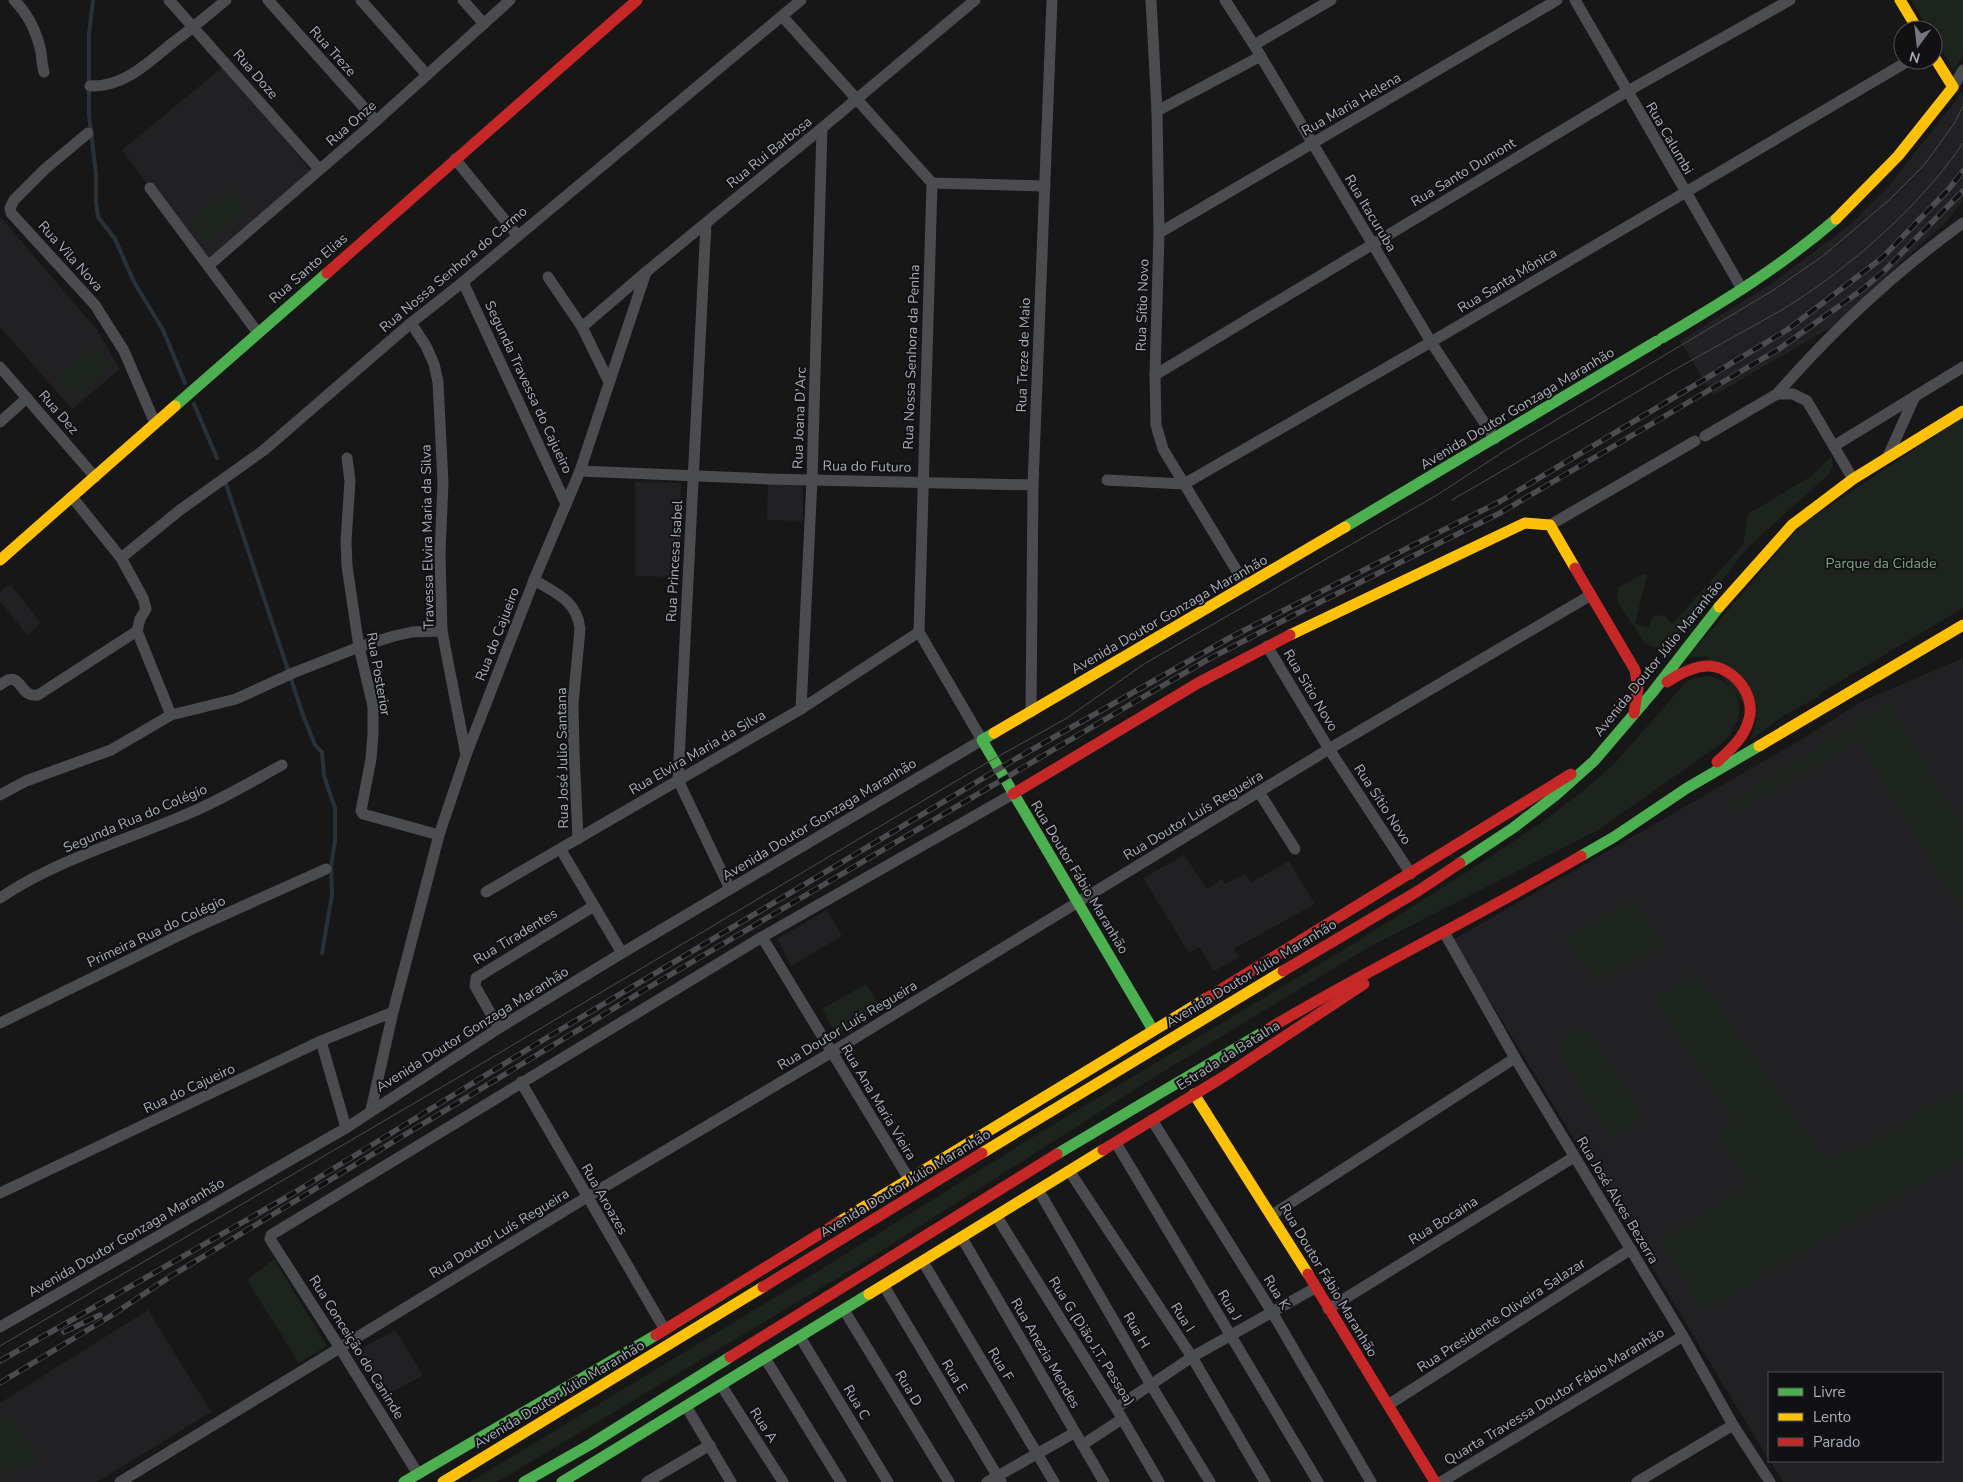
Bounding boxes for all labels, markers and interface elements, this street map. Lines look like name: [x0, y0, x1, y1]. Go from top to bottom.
north arrow: [1893, 20, 1943, 70]
street label: Rua Treze: [305, 22, 360, 81]
street label: Rua Doze: [229, 45, 283, 103]
text: N: [1907, 47, 1922, 68]
street label: Rua Maria Helena: [1298, 68, 1404, 141]
street label: Rua Onze: [322, 96, 380, 150]
street label: Rua Calumbi: [1641, 99, 1698, 178]
street label: Rua Rui Barbosa: [723, 112, 816, 193]
street label: Rua Santo Dumont: [1407, 134, 1519, 211]
street label: Rua Itacuruba: [1340, 171, 1401, 255]
street label: Rua Nossa Senhora do Carmo: [375, 202, 531, 337]
street label: Rua Vila Nova: [34, 217, 107, 296]
street label: Rua Santo Elias: [265, 229, 352, 308]
street label: Rua Santa Mônica: [1454, 243, 1561, 318]
street label: Rua Sítio Novo: [1131, 258, 1154, 352]
street label: Rua Nossa Senhora da Penha: [899, 264, 924, 450]
street label: Rua Treze de Maio: [1012, 297, 1035, 413]
street label: Segunda Travessa do Cajueiro: [480, 298, 577, 477]
street label: Avenida Doutor Gonzaga Maranhão: [1416, 343, 1618, 474]
street label: Rua Joana D'Arc: [788, 366, 811, 469]
street label: Rua Dez: [34, 386, 83, 439]
street label: Travessa Elvira Maria da Silva: [416, 444, 439, 630]
street label: Rua do Futuro: [823, 456, 912, 477]
street label: Rua Princesa Isabel: [662, 499, 687, 623]
street label: Avenida Doutor Gonzaga Maranhão: [1068, 550, 1271, 679]
park label: Parque da Cidade: [1826, 554, 1936, 573]
street label: Avenida Doutor Júlio Maranhão: [1589, 576, 1728, 740]
street label: Rua do Cajueiro: [471, 584, 524, 684]
street label: Rua Posterior: [362, 631, 395, 717]
street label: Rua Sitio Novo: [1279, 646, 1343, 735]
street label: Rua José Julio Santana: [552, 687, 573, 829]
street label: Rua Elvira Maria da Silva: [625, 705, 769, 799]
street label: Avenida Doutor Gonzaga Maranhão: [718, 754, 920, 885]
street label: Rua Sítio Novo: [1349, 760, 1416, 848]
street label: Rua Doutor Luís Regueira: [1120, 766, 1267, 865]
street label: Segunda Rua do Colégio: [60, 779, 210, 857]
street label: Rua Doutor Fábio Maranhão: [1026, 797, 1133, 958]
street label: Primeira Rua do Colégio: [84, 891, 229, 972]
street label: Rua Tiradentes: [470, 904, 561, 969]
street label: Avenida Doutor Júlio Maranhão: [1162, 915, 1340, 1032]
street label: Avenida Doutor Gonzaga Maranhão: [372, 962, 572, 1097]
street label: Rua Doutor Luís Regueira: [774, 976, 921, 1075]
street label: Estrada da Batalha: [1173, 1016, 1284, 1095]
street label: Rua Ana Maria Vieira: [836, 1041, 921, 1164]
street label: Rua do Cajueiro: [140, 1059, 238, 1118]
street label: Avenida Doutor Júlio Maranhão: [816, 1125, 994, 1242]
street label: Rua José Alves Bezerra: [1572, 1133, 1663, 1267]
street label: Rua Aroazes: [577, 1160, 633, 1238]
street label: Avenida Doutor Gonzaga Maranhão: [25, 1173, 228, 1302]
street label: Rua Doutor Luís Regueira: [426, 1184, 573, 1283]
street label: Rua Bocaina: [1405, 1192, 1481, 1249]
street label: Rua Doutor Fábio Maranhão: [1275, 1200, 1382, 1361]
street label: Rua Presidente Oliveira Salazar: [1413, 1254, 1589, 1377]
street label: Rua Conceição do Caninde: [305, 1272, 409, 1423]
street label: Rua K: [1259, 1272, 1295, 1313]
street label: Rua G (Dião J.T. Pessoa): [1044, 1273, 1139, 1410]
street label: Rua J: [1213, 1286, 1246, 1324]
street label: Rua Anezia Mendes: [1006, 1295, 1085, 1412]
street label: Rua I: [1166, 1299, 1199, 1336]
street label: Rua H: [1119, 1309, 1155, 1352]
street label: Quarta Travessa Doutor Fábio Maranhão: [1441, 1323, 1668, 1470]
street label: Avenida Doutor Júlio Maranhão: [470, 1336, 648, 1453]
street label: Rua F: [983, 1344, 1018, 1385]
street label: Rua E: [937, 1356, 972, 1397]
street label: Rua D: [890, 1367, 927, 1410]
legend: [1768, 1372, 1943, 1462]
street label: Rua C: [839, 1381, 874, 1423]
text: Livre: [1813, 1382, 1846, 1402]
street label: Rua A: [745, 1404, 782, 1447]
text: Lento: [1813, 1407, 1851, 1427]
text: Parado: [1813, 1432, 1860, 1452]

